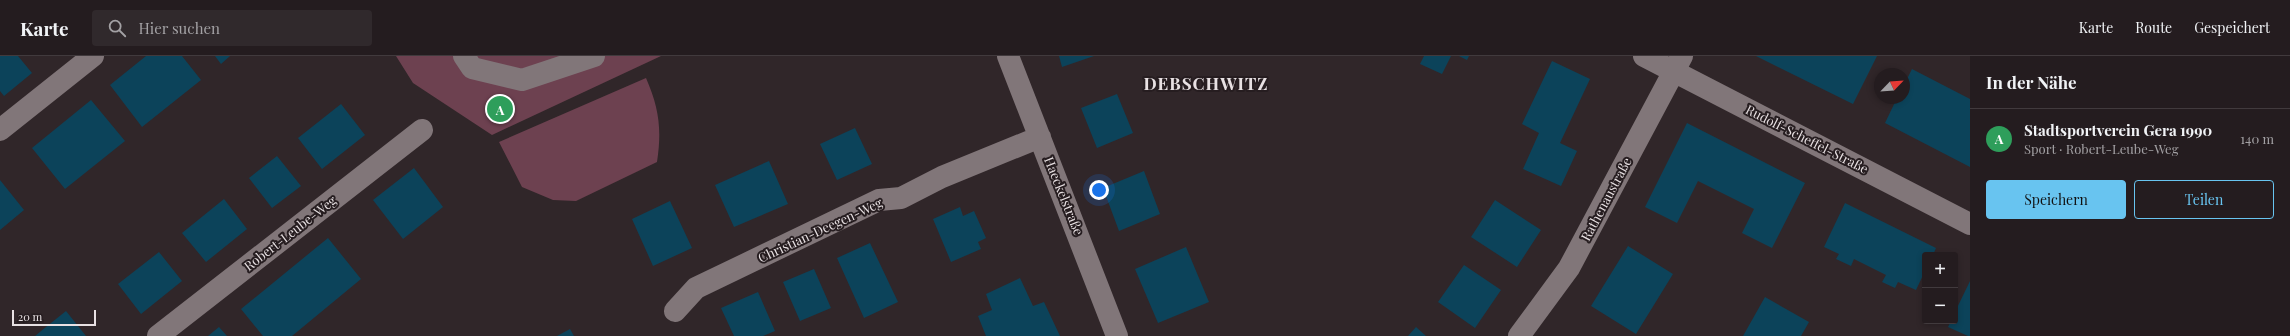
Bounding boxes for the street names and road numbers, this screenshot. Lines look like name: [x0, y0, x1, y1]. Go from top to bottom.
street label: Rudolf-Scheffel-Straße: [1743, 100, 1872, 177]
street label: Haeckelstraße: [1041, 154, 1088, 238]
street label: Rathenaustraße: [1576, 154, 1635, 244]
street label: Robert-Leube-Weg: [240, 191, 339, 274]
street label: Christian-Deegen-Weg: [755, 193, 885, 266]

